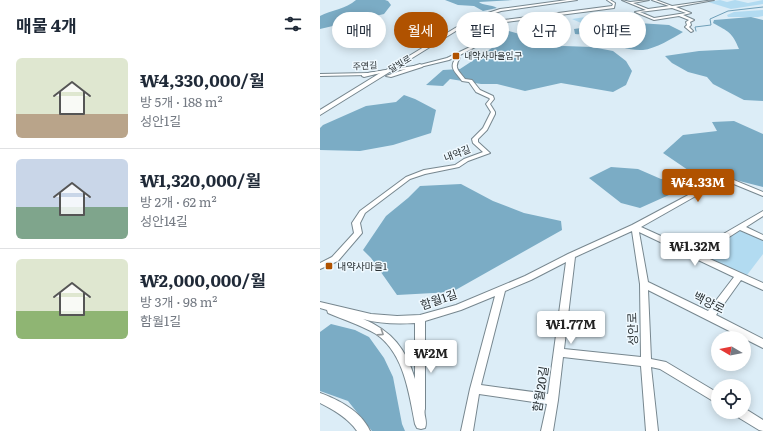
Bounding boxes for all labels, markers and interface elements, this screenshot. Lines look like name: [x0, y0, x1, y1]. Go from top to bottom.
text: 매물 4개: [16, 12, 77, 37]
chip: 매매: [332, 12, 386, 48]
chip: 월세: [394, 12, 448, 48]
chip: 필터: [456, 12, 509, 48]
chip: 신규: [517, 12, 571, 48]
chip: 아파트: [579, 12, 646, 48]
icon: filters: [282, 13, 304, 35]
place label: 내약사마을입구: [464, 48, 523, 62]
street label: 달빛로: [385, 51, 414, 76]
marker: 내약사마을입구: [451, 51, 461, 61]
street label: 주연길: [352, 57, 378, 73]
text: ₩4,330,000/월: [140, 67, 265, 92]
icon: home: [48, 74, 96, 122]
text: 방 5개 · 188 m²: [140, 92, 223, 111]
text: 성안1길: [140, 111, 181, 130]
street label: 내약길: [441, 141, 472, 164]
text: ₩1,320,000/월: [140, 167, 261, 192]
pin: ₩4.33M: [665, 169, 731, 203]
text: ₩4.33M: [671, 172, 725, 191]
icon: home: [48, 175, 96, 223]
text: 방 2개 · 62 m²: [140, 192, 217, 211]
text: 성안14길: [140, 211, 188, 230]
pin: ₩1.32M: [662, 233, 728, 267]
text: ₩1.32M: [670, 236, 720, 255]
place label: 내약사마을1: [337, 258, 387, 273]
marker: 내약사마을1: [324, 261, 334, 271]
text: ₩2,000,000/월: [140, 267, 266, 292]
icon: home: [48, 275, 96, 323]
street label: 함월1길: [418, 284, 460, 314]
street label: 백양로: [691, 287, 728, 317]
text: 방 3개 · 98 m²: [140, 292, 217, 311]
text: 함월1길: [140, 311, 181, 330]
pin: ₩1.77M: [538, 311, 604, 345]
street label: 성안로: [622, 312, 642, 346]
text: ₩1.77M: [546, 314, 596, 333]
one-way arrow: [377, 328, 384, 336]
north arrow: [711, 331, 751, 371]
map controls: [711, 331, 751, 419]
pin: ₩2M: [412, 340, 450, 374]
text: ₩2M: [414, 343, 448, 362]
street label: 함월20길: [528, 365, 553, 413]
button: locate: [711, 379, 751, 419]

